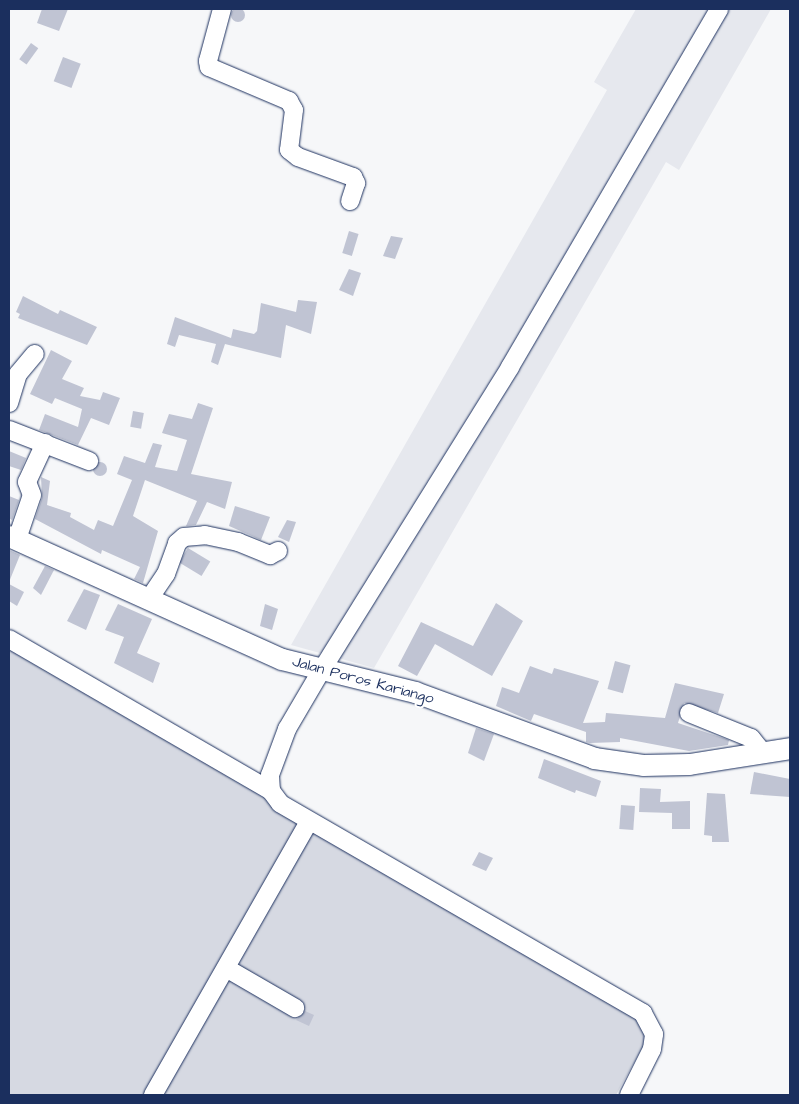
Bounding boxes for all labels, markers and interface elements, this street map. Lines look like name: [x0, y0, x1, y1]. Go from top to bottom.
street label: Jalan Poros Kariango: [290, 652, 436, 708]

